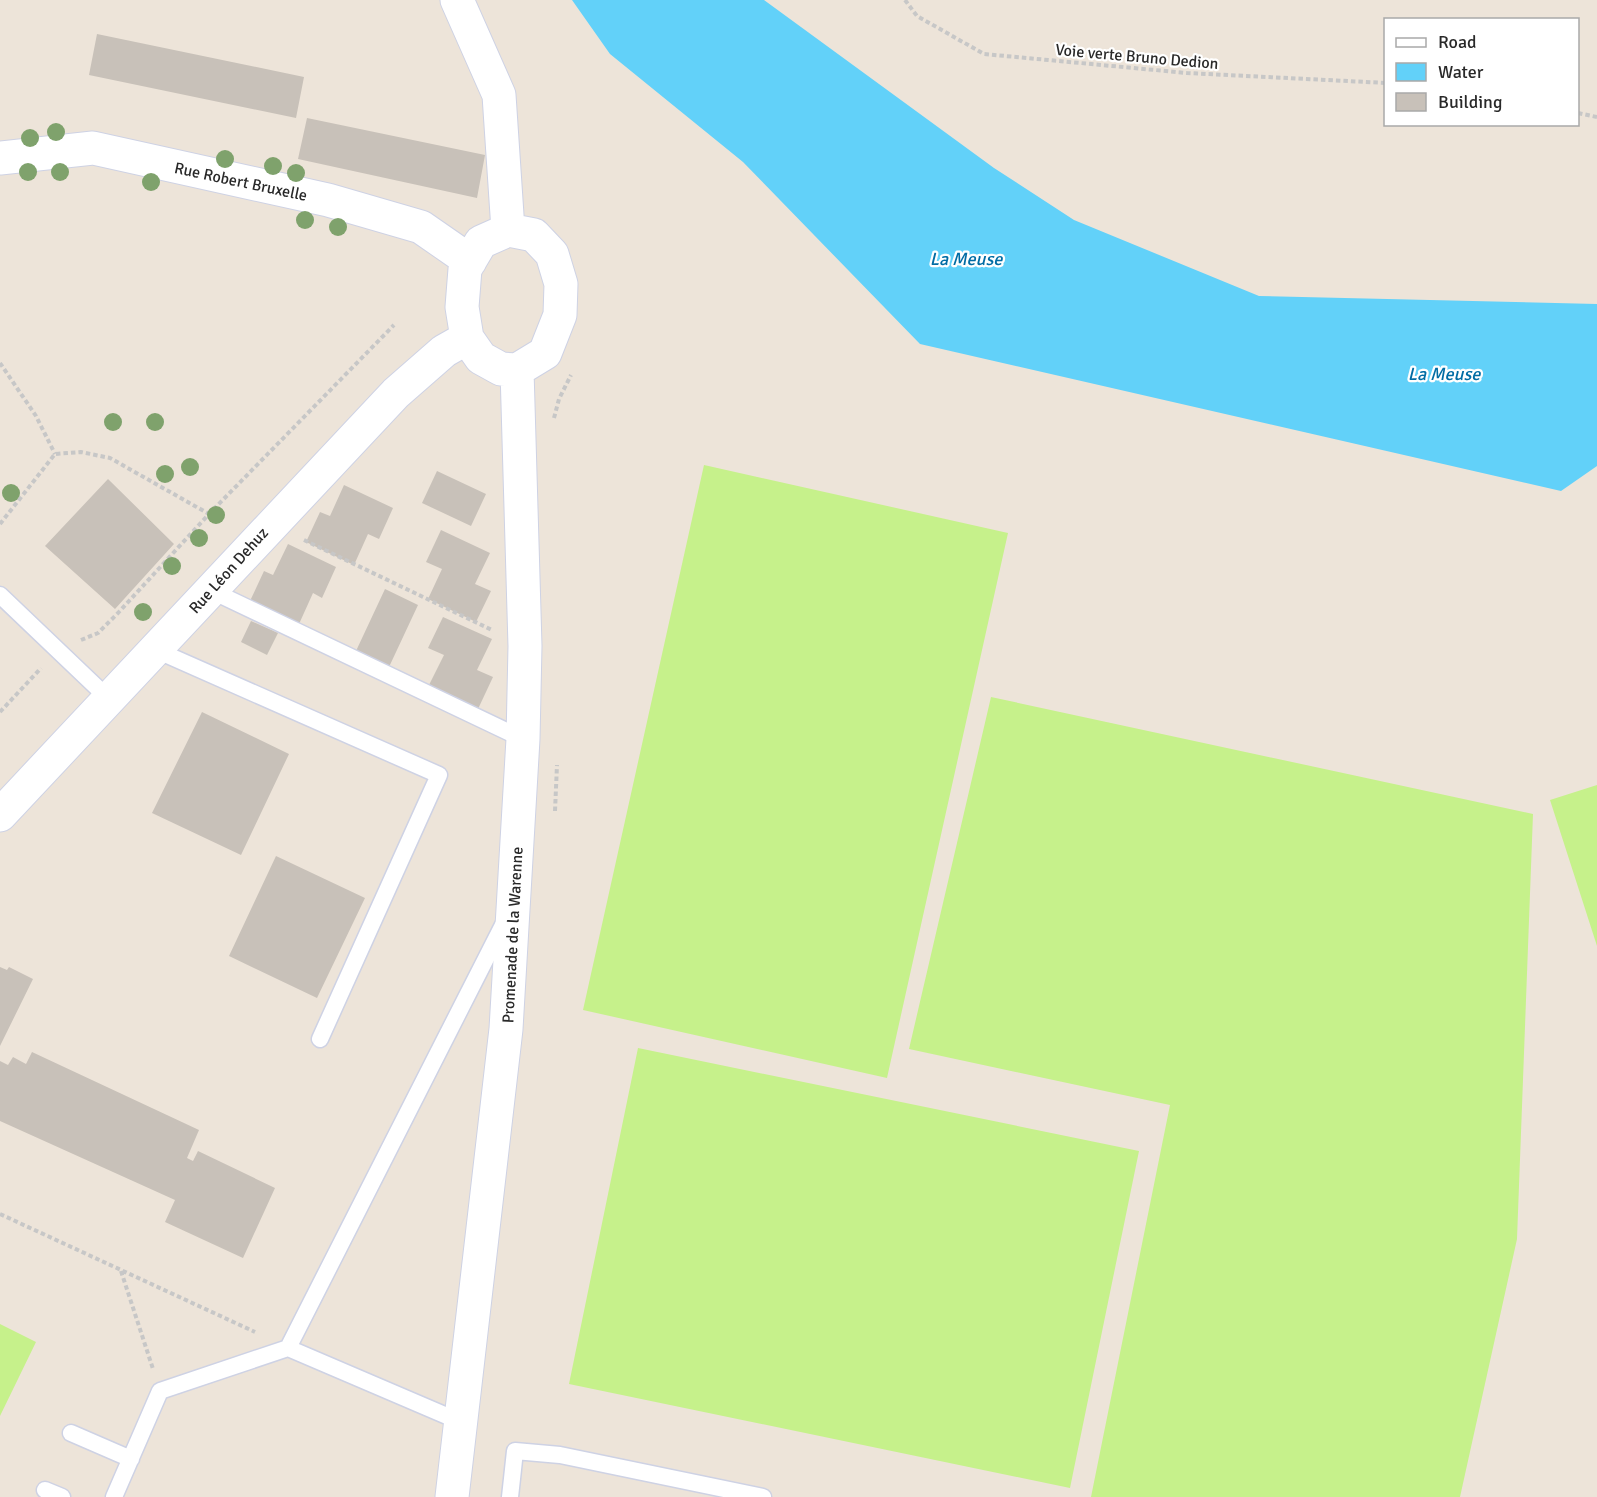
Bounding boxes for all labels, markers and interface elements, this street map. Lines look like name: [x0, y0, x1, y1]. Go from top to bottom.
legend: [1384, 18, 1579, 126]
text: Road: [1438, 31, 1477, 53]
street label: Voie verte Bruno Dedion: [1055, 40, 1219, 74]
text: Water: [1438, 61, 1484, 83]
text: Building: [1438, 91, 1502, 113]
street label: Rue Robert Bruxelle: [173, 158, 309, 206]
water label: La Meuse: [930, 248, 1003, 270]
water label: La Meuse: [1408, 363, 1481, 385]
street label: Rue Léon Dehuz: [185, 523, 273, 618]
street label: Promenade de la Warenne: [498, 846, 528, 1024]

